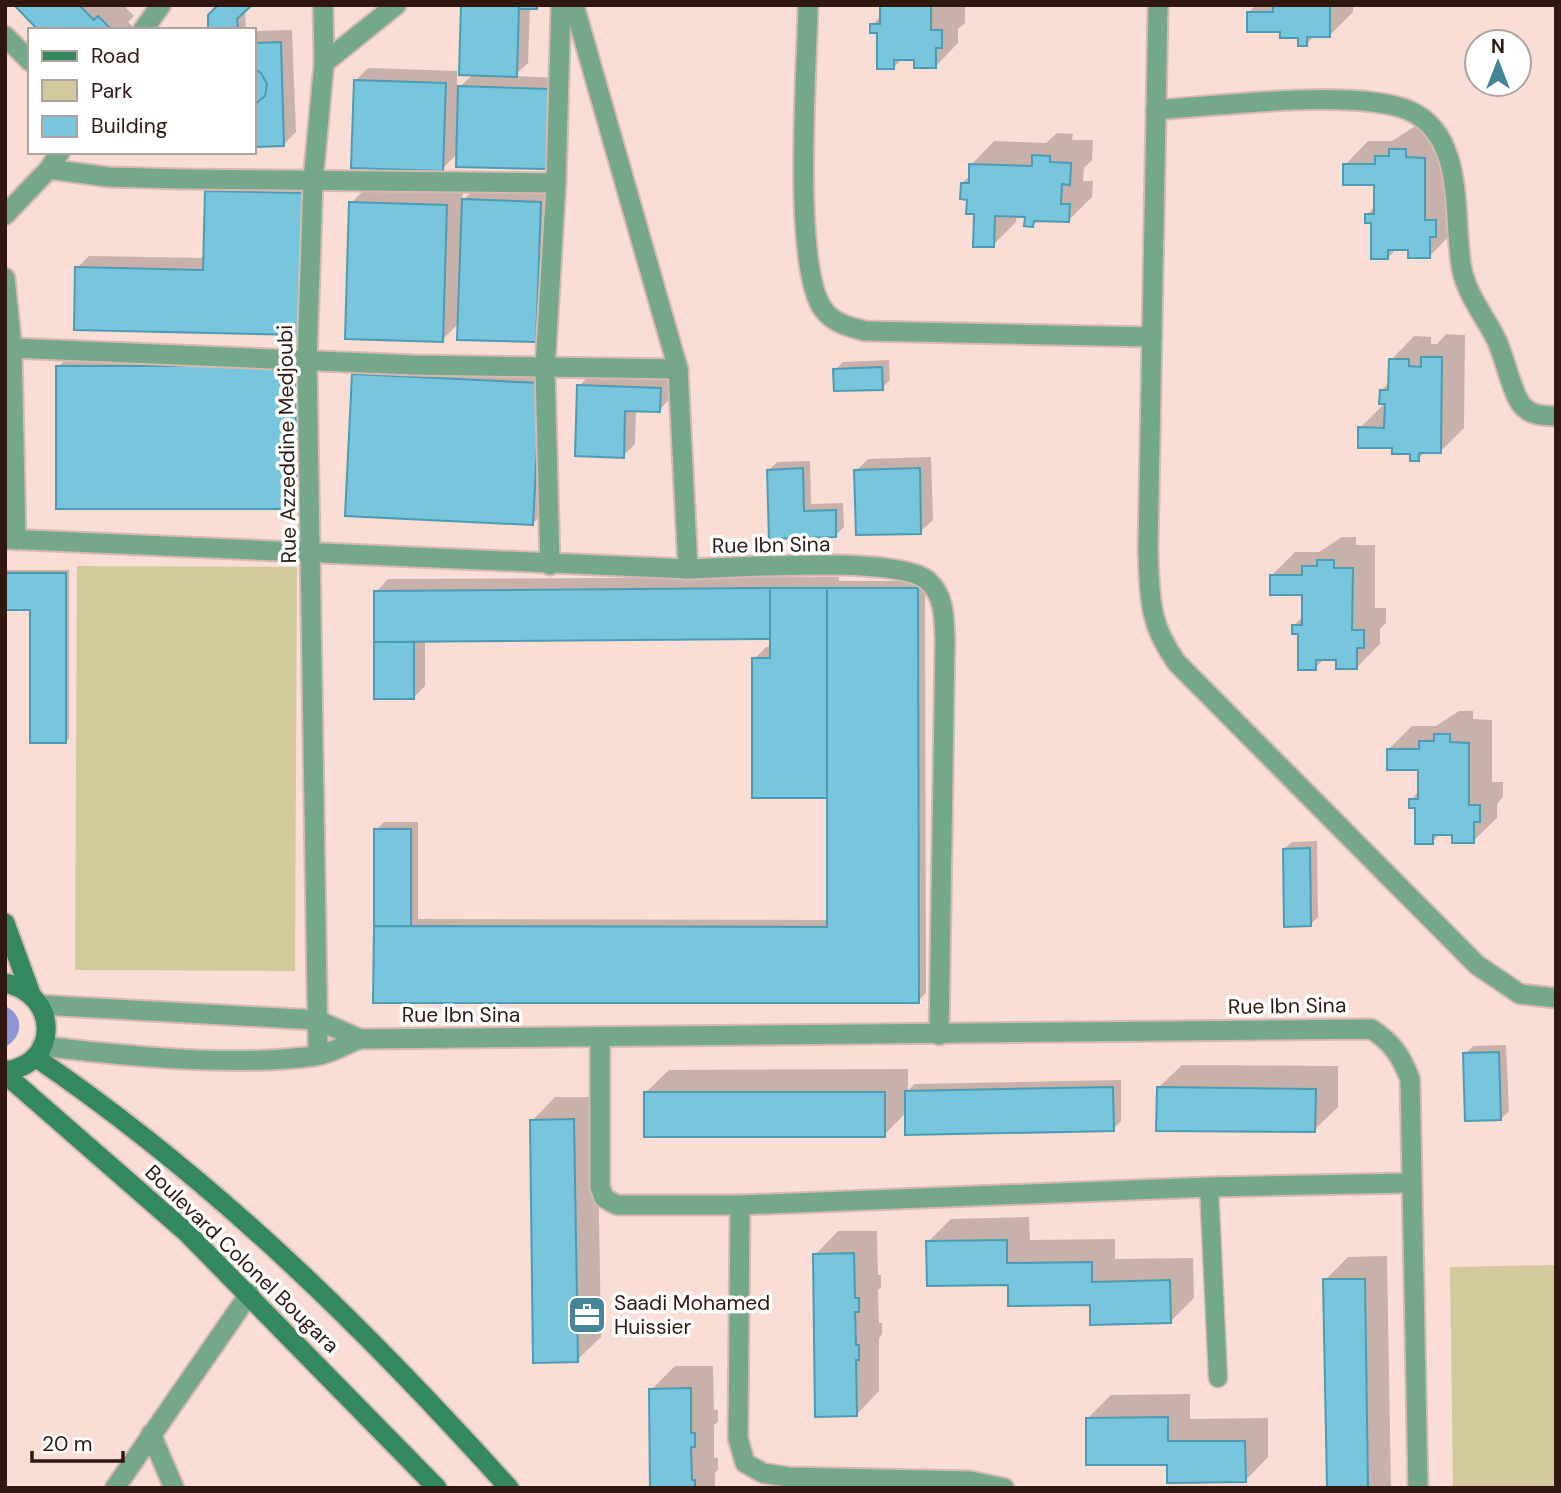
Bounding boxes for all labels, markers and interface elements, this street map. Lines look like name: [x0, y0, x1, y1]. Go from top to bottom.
legend: [28, 28, 256, 154]
north arrow: [1463, 28, 1533, 98]
text: N: [1491, 34, 1505, 59]
text: Road: [91, 42, 140, 70]
text: Park: [91, 77, 133, 105]
text: Building: [91, 112, 168, 140]
street label: Rue Azzeddine Medjoubi: [271, 324, 303, 564]
street label: Rue Ibn Sina: [712, 530, 830, 560]
street label: Rue Ibn Sina: [1228, 991, 1346, 1021]
street label: Rue Ibn Sina: [402, 1001, 520, 1029]
street label: Boulevard Colonel Bougara: [139, 1159, 345, 1359]
place label: Saadi Mohamed Huissier: [614, 1289, 770, 1341]
office icon: Saadi Mohamed Huissier: [566, 1294, 608, 1336]
scale bar: [32, 1420, 122, 1464]
text: 20 m: [42, 1430, 93, 1458]

